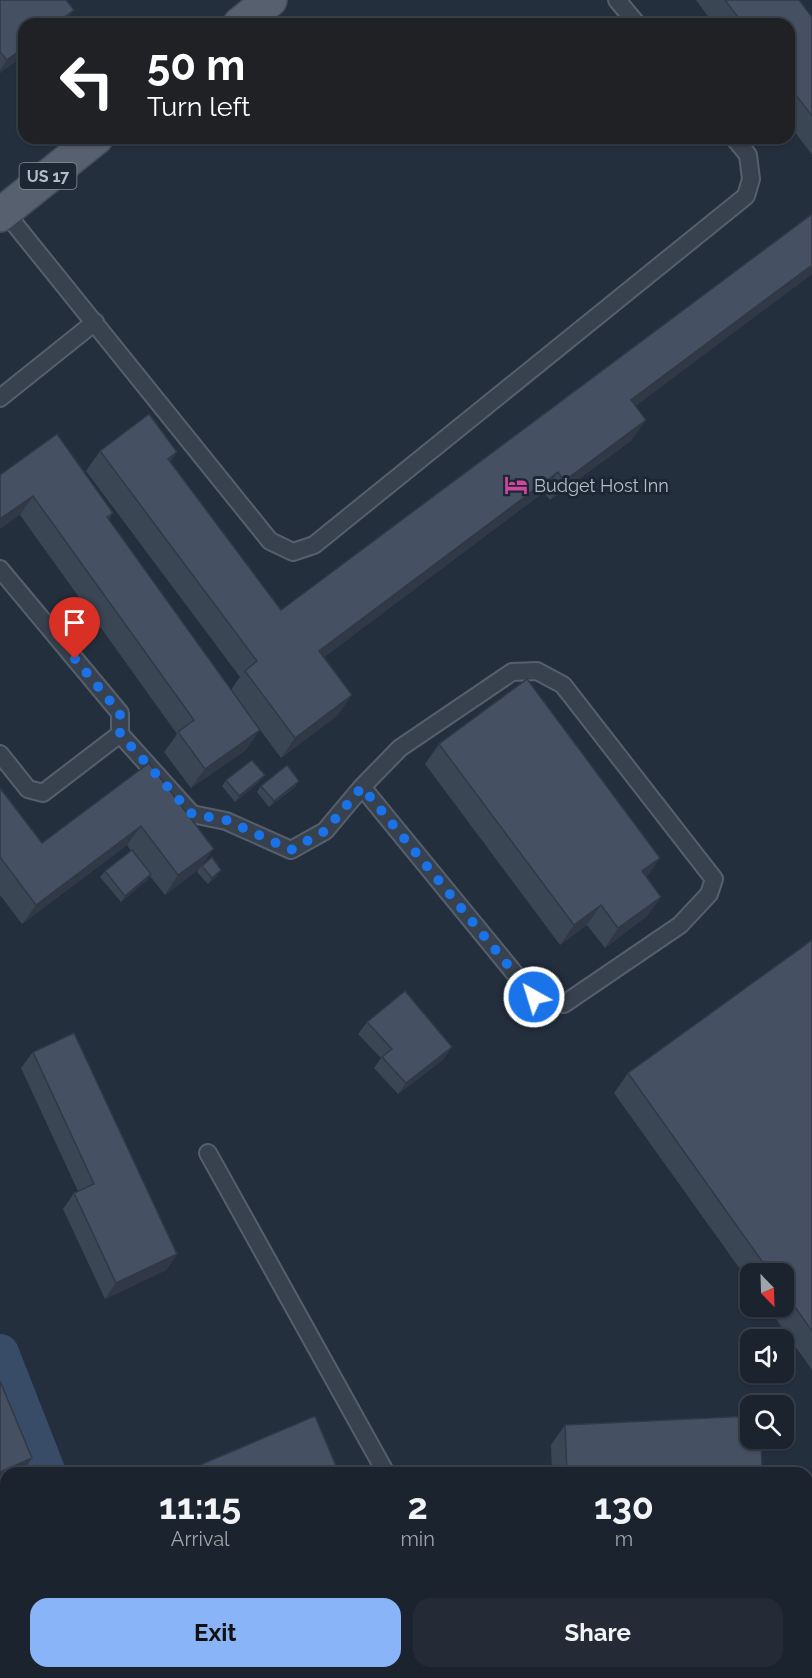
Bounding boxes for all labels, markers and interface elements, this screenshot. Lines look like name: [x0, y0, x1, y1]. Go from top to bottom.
text: 50 m: [147, 41, 245, 90]
icon: left: [48, 42, 126, 120]
text: Turn left: [147, 91, 250, 122]
road number: US 17: [20, 163, 76, 189]
hotel icon: Budget Host Inn: [503, 472, 529, 498]
place label: Budget Host Inn: [534, 475, 669, 496]
pin: [49, 597, 100, 659]
icon: arrive: [58, 606, 91, 639]
position arrow: [502, 965, 566, 1029]
north arrow: [740, 1263, 794, 1317]
map controls: [740, 1263, 794, 1449]
button: sound: [740, 1329, 794, 1383]
button: search: [740, 1395, 794, 1449]
text: 11:15: [159, 1485, 241, 1527]
text: 2: [407, 1485, 428, 1527]
text: 130: [594, 1485, 654, 1527]
text: Arrival: [171, 1527, 230, 1551]
text: min: [400, 1527, 435, 1551]
text: m: [615, 1527, 633, 1551]
button: Exit: [30, 1598, 401, 1667]
button: Share: [413, 1598, 783, 1667]

